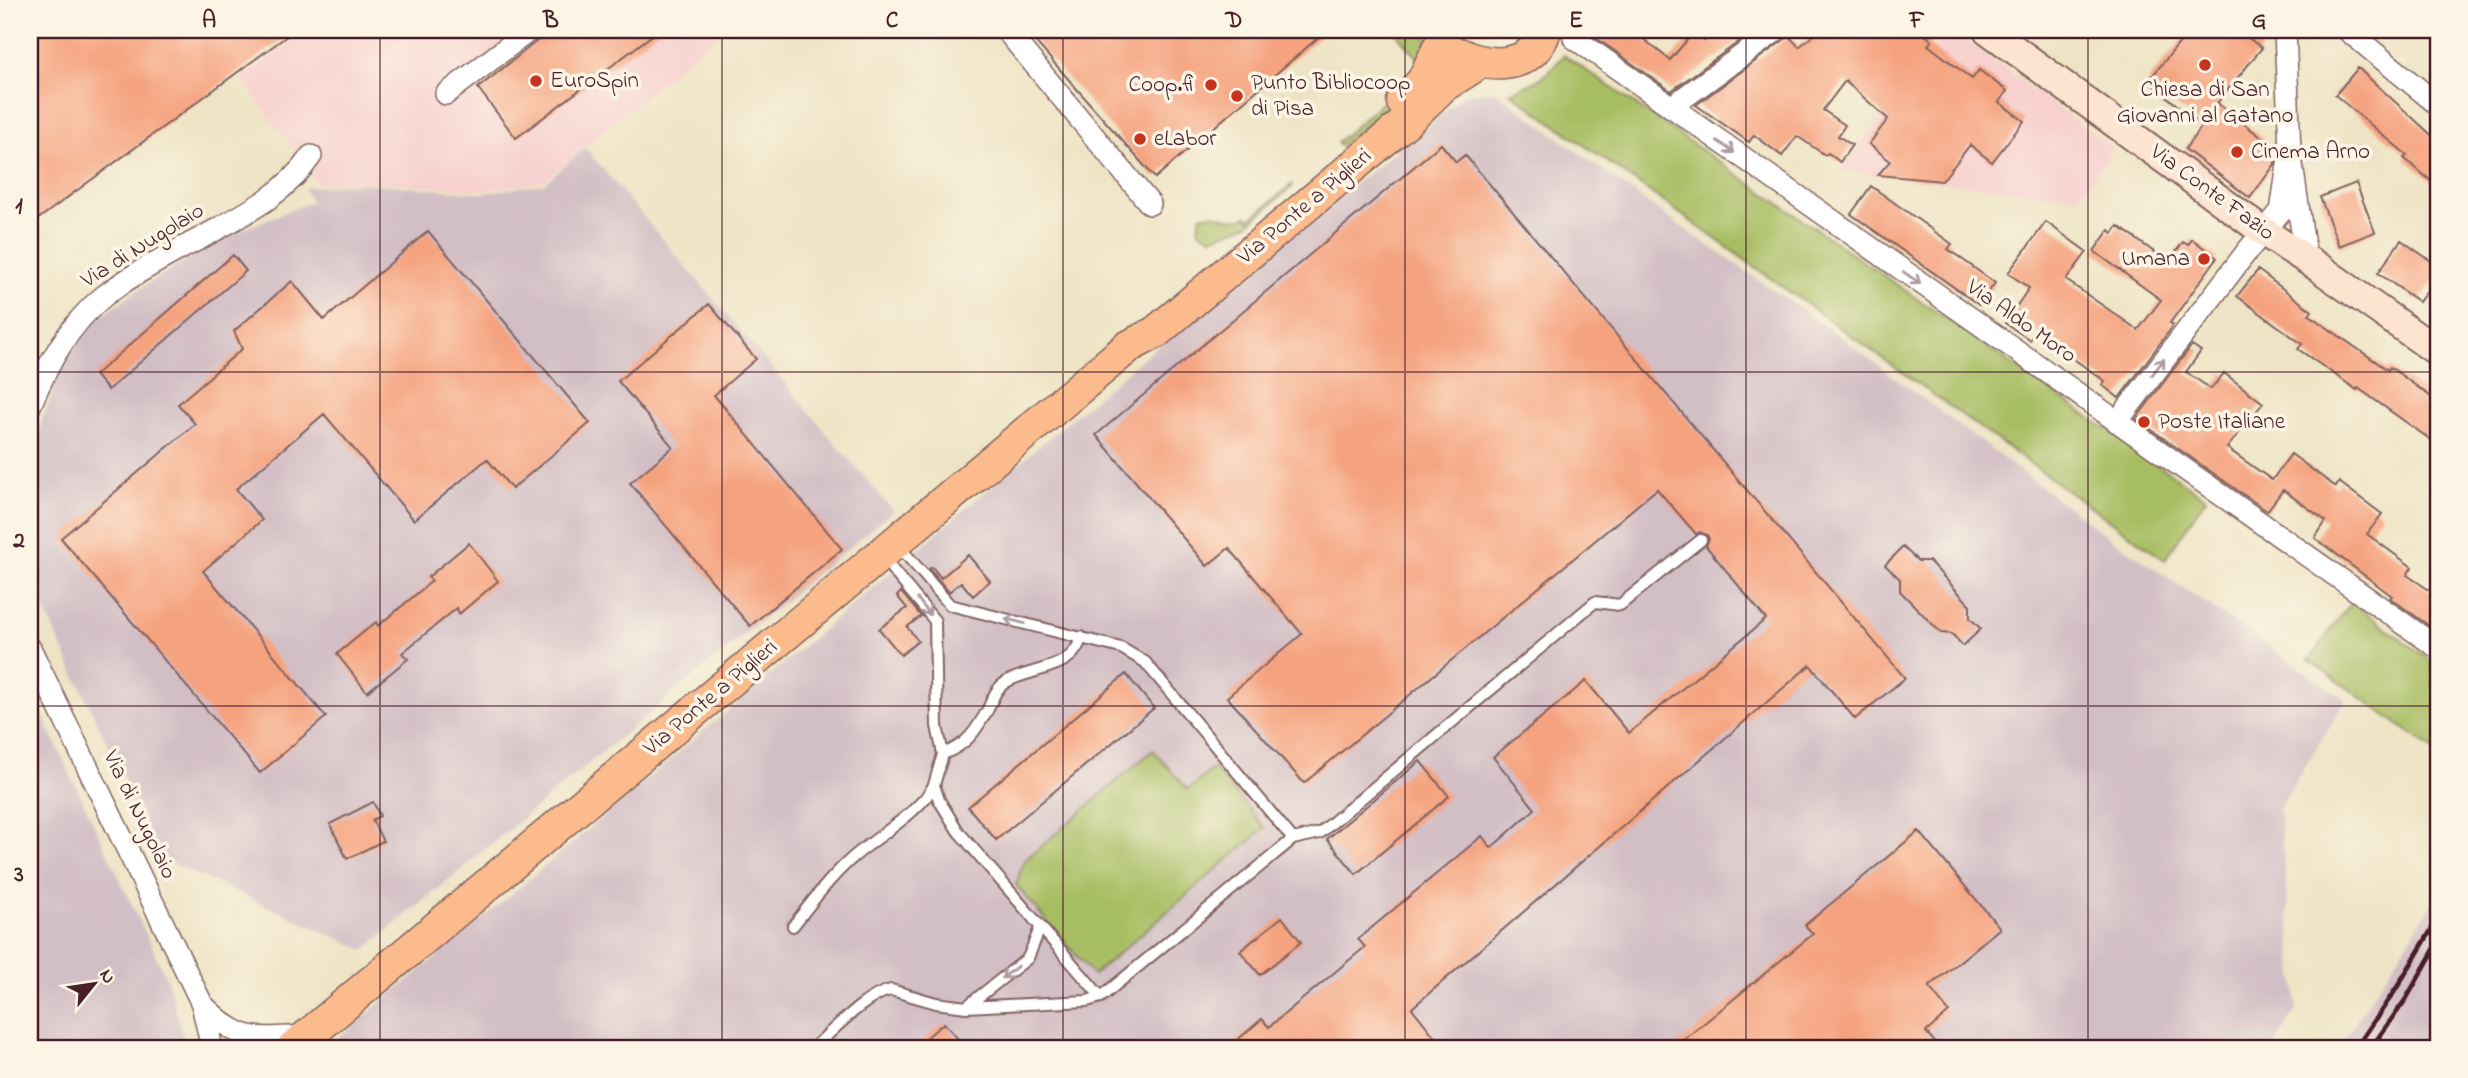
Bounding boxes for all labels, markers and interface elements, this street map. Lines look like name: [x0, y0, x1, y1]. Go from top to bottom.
text: A: [202, 5, 216, 38]
text: B: [542, 5, 559, 38]
text: C: [886, 5, 899, 38]
text: D: [1225, 5, 1242, 38]
text: E: [1569, 5, 1583, 38]
text: F: [1909, 5, 1925, 38]
text: G: [2252, 5, 2266, 38]
marker: Chiesa di San Giovanni al Gatano: [2197, 57, 2213, 73]
place label: EuroSpin: [550, 65, 639, 98]
place label: Punto Bibliocoop di Pisa: [1251, 67, 1410, 126]
place label: Coop.fi: [1128, 69, 1197, 102]
marker: EuroSpin: [528, 73, 544, 89]
place label: Chiesa di San Giovanni al Gatano: [2117, 74, 2293, 133]
marker: Coop.fi: [1203, 77, 1219, 93]
marker: Punto Bibliocoop di Pisa: [1229, 88, 1245, 104]
place label: eLabor: [1154, 123, 1217, 156]
marker: eLabor: [1132, 131, 1148, 147]
street label: Via Conte Fazio: [2142, 136, 2281, 250]
place label: Cinema Arno: [2251, 136, 2370, 169]
one-way arrow: [1716, 140, 1735, 154]
street label: Via Ponte a Piglieri: [1230, 141, 1380, 275]
marker: Cinema Arno: [2229, 144, 2245, 160]
text: 1: [15, 191, 23, 224]
street label: Via di Nugolaio: [74, 195, 212, 298]
place label: Umana: [2121, 243, 2190, 276]
marker: Umana: [2196, 251, 2212, 267]
one-way arrow: [1902, 271, 1921, 285]
street label: Via Aldo Moro: [1958, 271, 2083, 372]
one-way arrow: [2151, 359, 2166, 377]
place label: Poste Italiane: [2158, 406, 2286, 439]
marker: Poste Italiane: [2136, 414, 2152, 430]
text: 2: [12, 525, 25, 558]
one-way arrow: [917, 598, 932, 616]
one-way arrow: [1004, 614, 1027, 627]
street label: Via Ponte a Piglieri: [636, 632, 786, 766]
street label: Via di Nugolaio: [92, 744, 184, 885]
text: 3: [13, 859, 24, 892]
north arrow: [60, 948, 130, 1018]
text: N: [92, 964, 122, 989]
one-way arrow: [1001, 965, 1020, 980]

